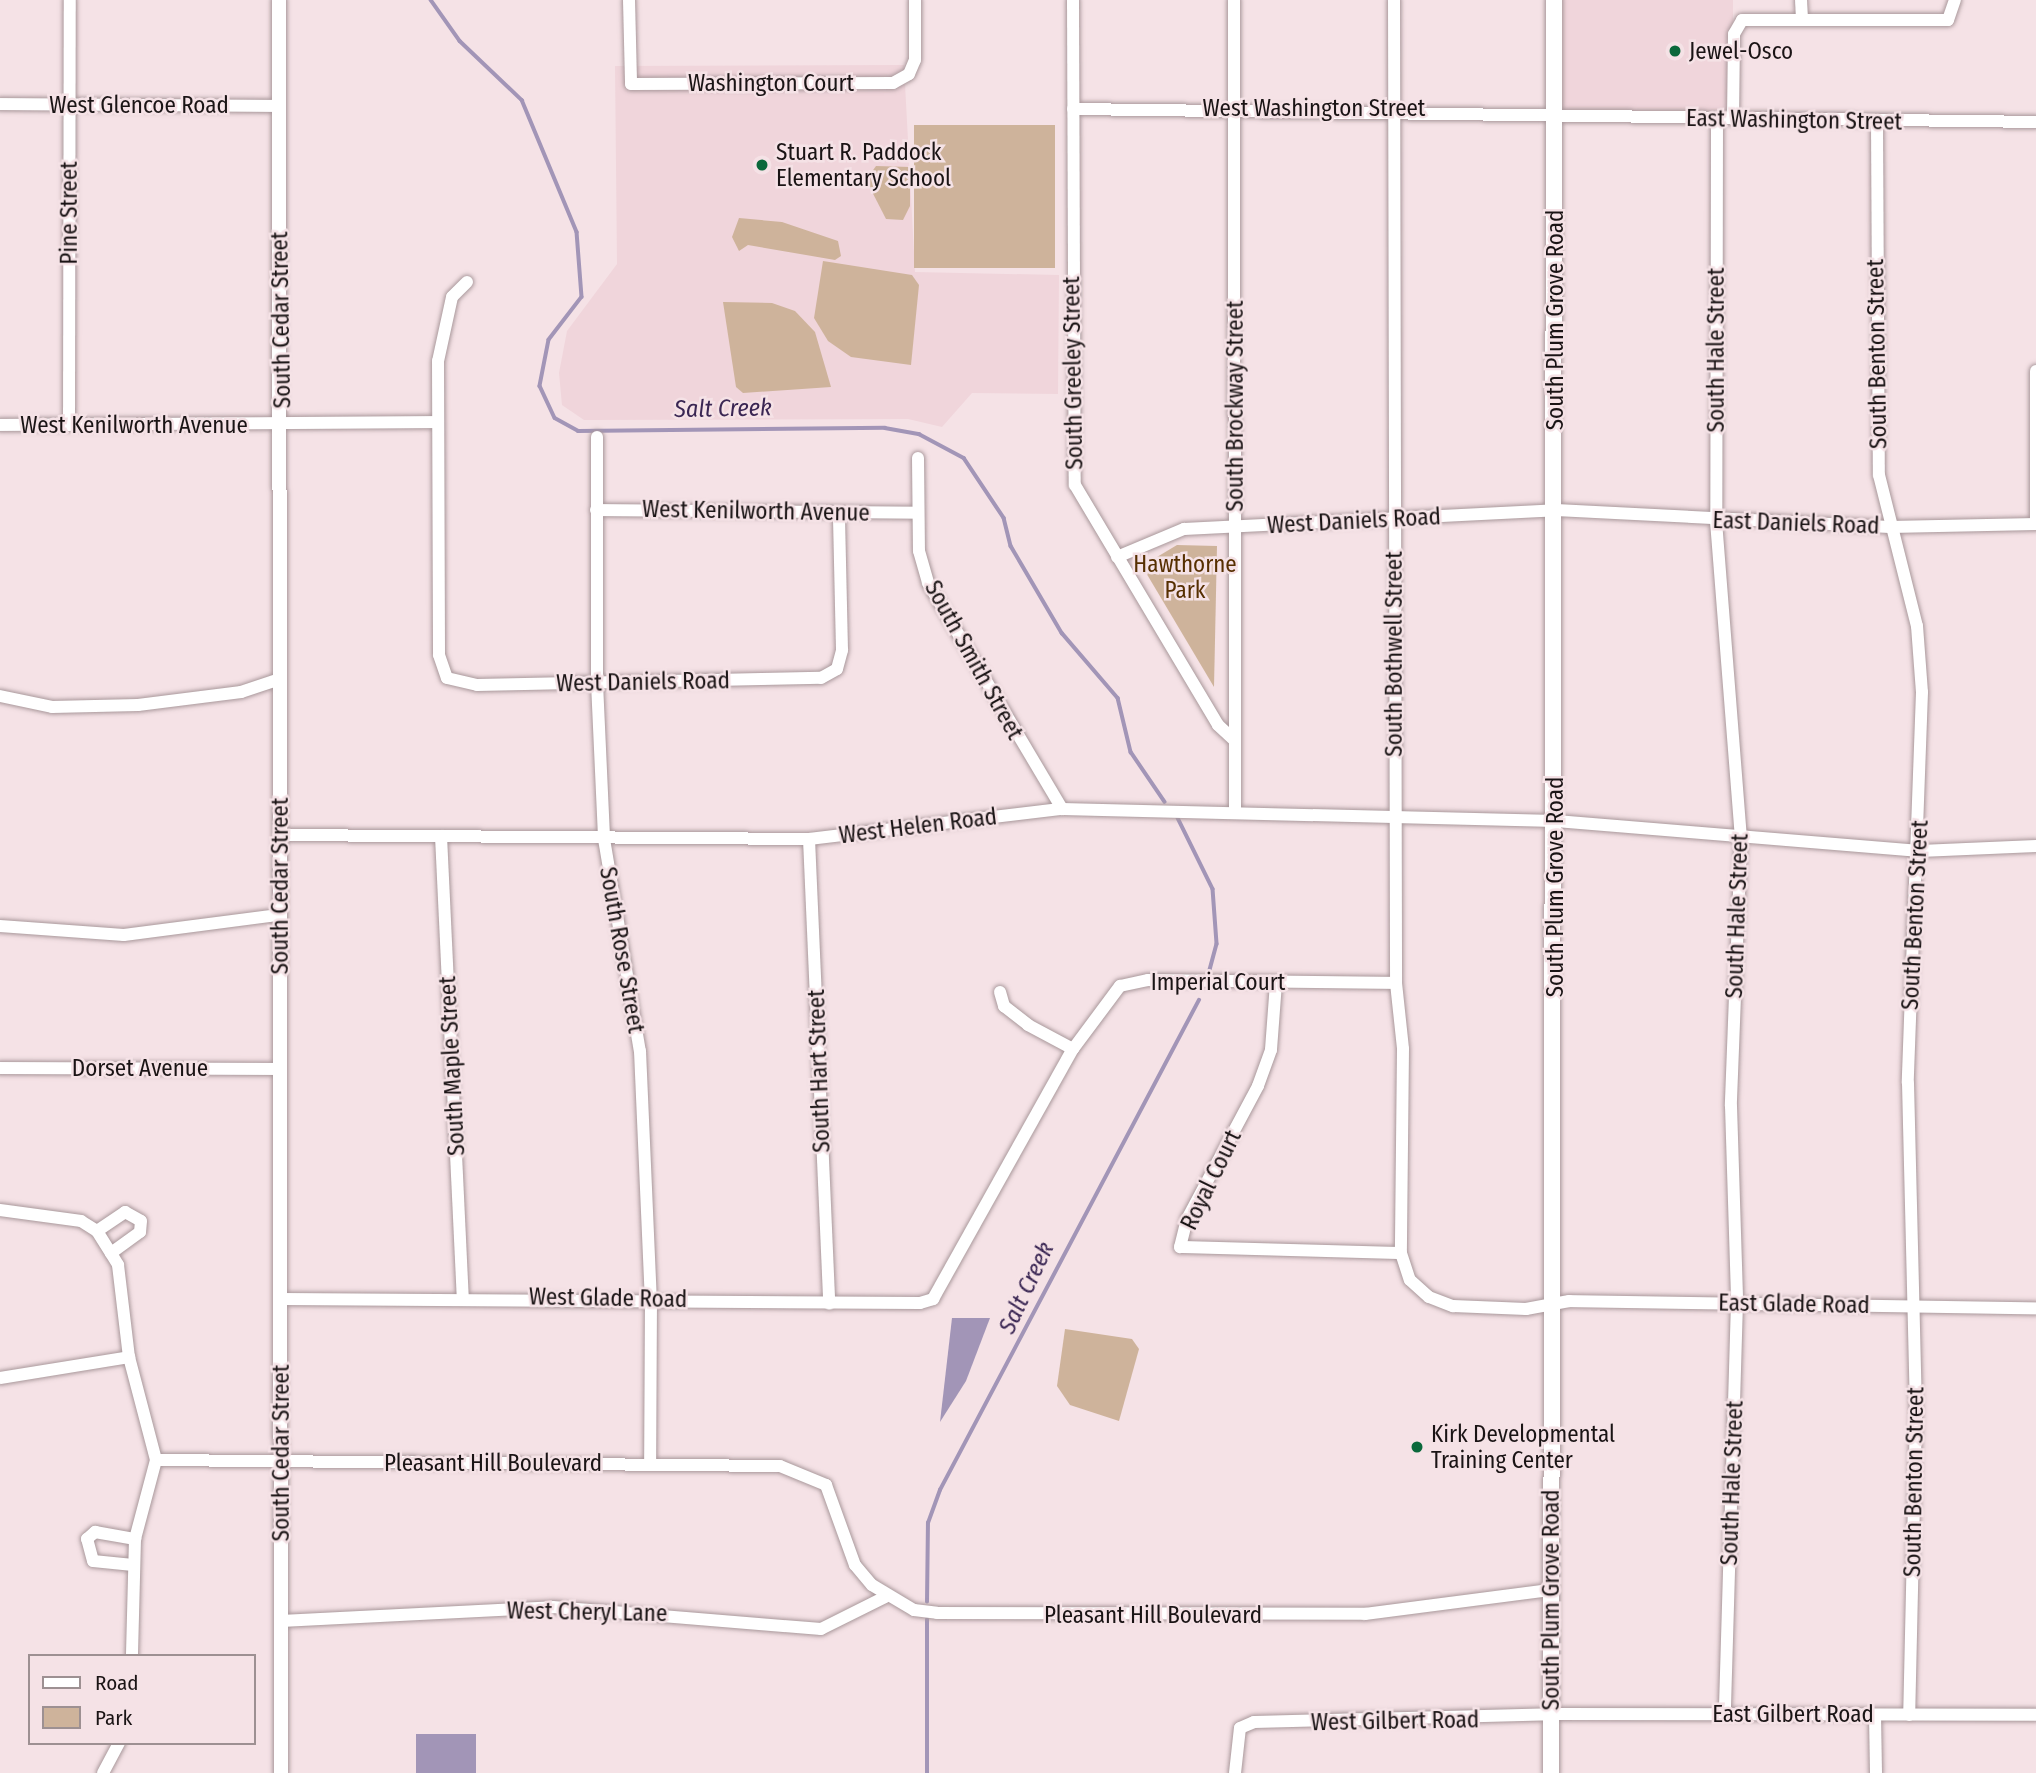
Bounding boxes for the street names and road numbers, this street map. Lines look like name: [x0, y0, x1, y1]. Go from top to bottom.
street label: Washington Court: [688, 69, 854, 97]
street label: West Glencoe Road: [49, 91, 229, 119]
street label: West Washington Street: [1203, 94, 1425, 122]
street label: East Washington Street: [1686, 104, 1902, 136]
street label: Pine Street: [55, 161, 83, 265]
street label: South Plum Grove Road: [1541, 210, 1569, 430]
street label: South Cedar Street: [266, 231, 296, 409]
street label: South Benton Street: [1862, 259, 1892, 449]
street label: South Hale Street: [1702, 268, 1730, 432]
street label: South Greeley Street: [1058, 276, 1088, 470]
street label: South Brockway Street: [1221, 300, 1249, 512]
street label: West Kenilworth Avenue: [20, 411, 248, 439]
street label: West Kenilworth Avenue: [642, 495, 870, 527]
street label: West Daniels Road: [1267, 503, 1441, 539]
street label: East Daniels Road: [1712, 506, 1880, 540]
street label: South Bothwell Street: [1380, 551, 1408, 757]
street label: South Smith Street: [919, 576, 1029, 744]
street label: West Daniels Road: [556, 667, 730, 697]
street label: South Plum Grove Road: [1541, 777, 1569, 997]
street label: South Cedar Street: [266, 798, 294, 974]
street label: West Helen Road: [837, 803, 999, 849]
street label: South Benton Street: [1896, 819, 1934, 1011]
street label: South Hale Street: [1720, 833, 1754, 999]
street label: South Rose Street: [594, 865, 650, 1035]
street label: Imperial Court: [1151, 968, 1285, 996]
street label: South Maple Street: [434, 976, 470, 1156]
street label: South Hart Street: [802, 989, 836, 1153]
street label: Dorset Avenue: [72, 1054, 208, 1082]
street label: Royal Court: [1175, 1126, 1247, 1234]
street label: West Glade Road: [529, 1283, 687, 1313]
street label: East Glade Road: [1718, 1289, 1870, 1319]
street label: South Cedar Street: [267, 1365, 295, 1541]
street label: South Benton Street: [1899, 1387, 1929, 1577]
street label: South Hale Street: [1715, 1400, 1749, 1566]
street label: Pleasant Hill Boulevard: [384, 1449, 602, 1477]
street label: South Plum Grove Road: [1537, 1490, 1565, 1710]
street label: West Cheryl Lane: [506, 1597, 668, 1627]
street label: Pleasant Hill Boulevard: [1044, 1601, 1262, 1629]
street label: East Gilbert Road: [1712, 1700, 1874, 1728]
street label: West Gilbert Road: [1311, 1706, 1479, 1736]

